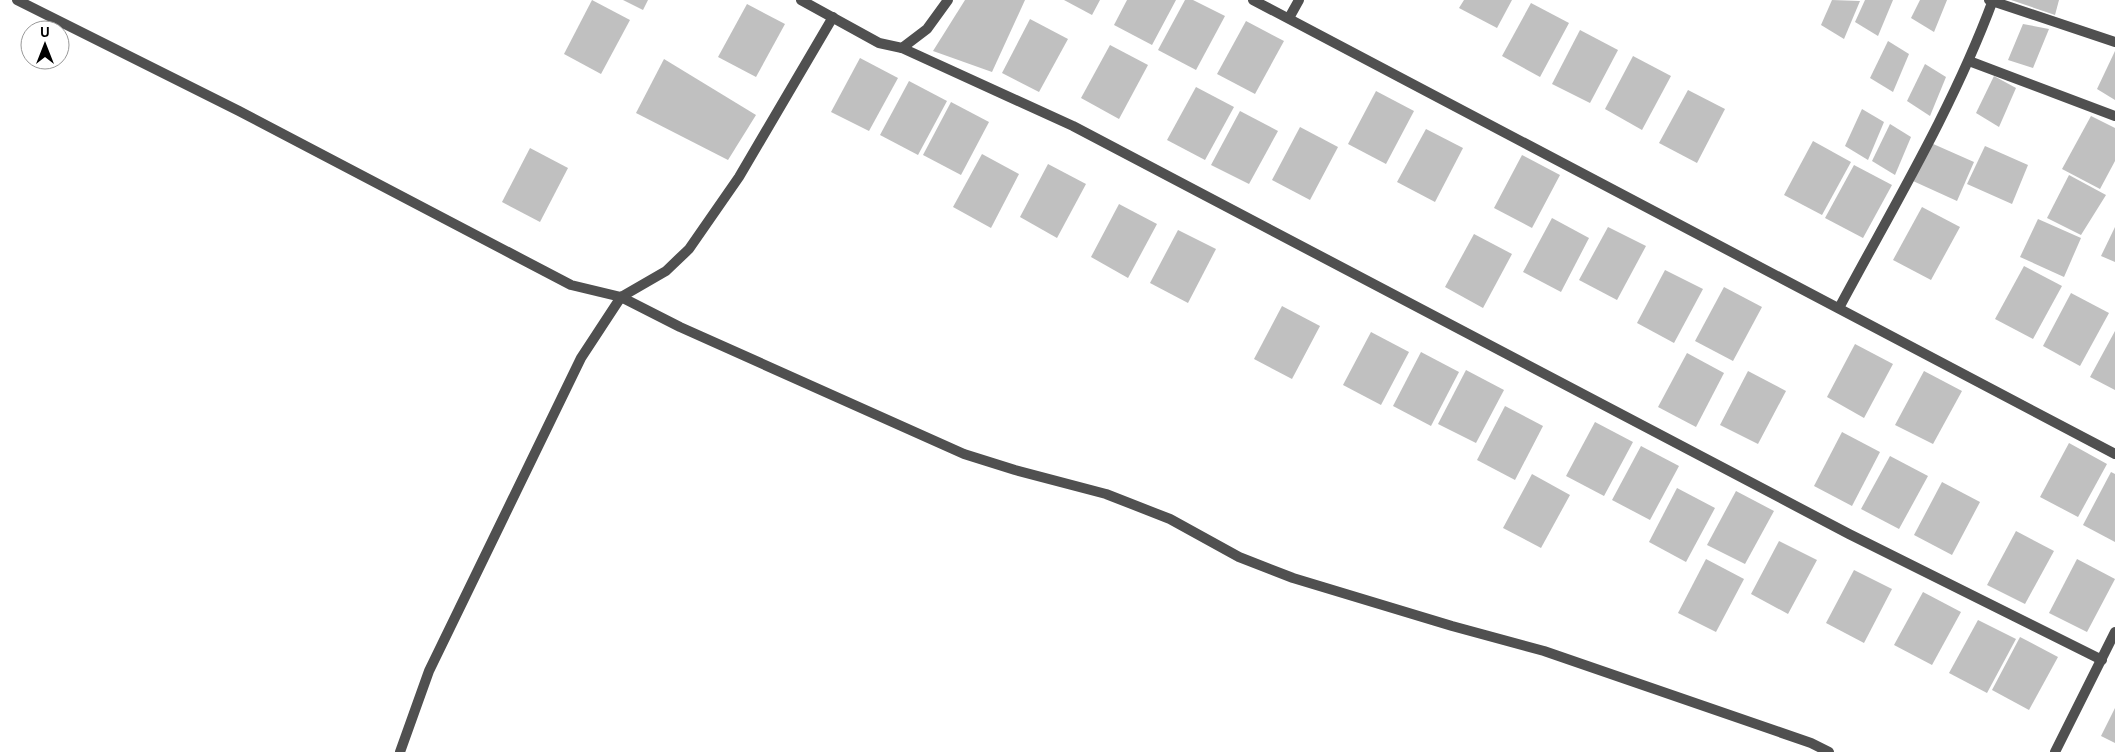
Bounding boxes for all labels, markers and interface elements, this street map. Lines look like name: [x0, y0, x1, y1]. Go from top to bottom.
north arrow: [20, 20, 70, 70]
text: U: [40, 24, 50, 40]

